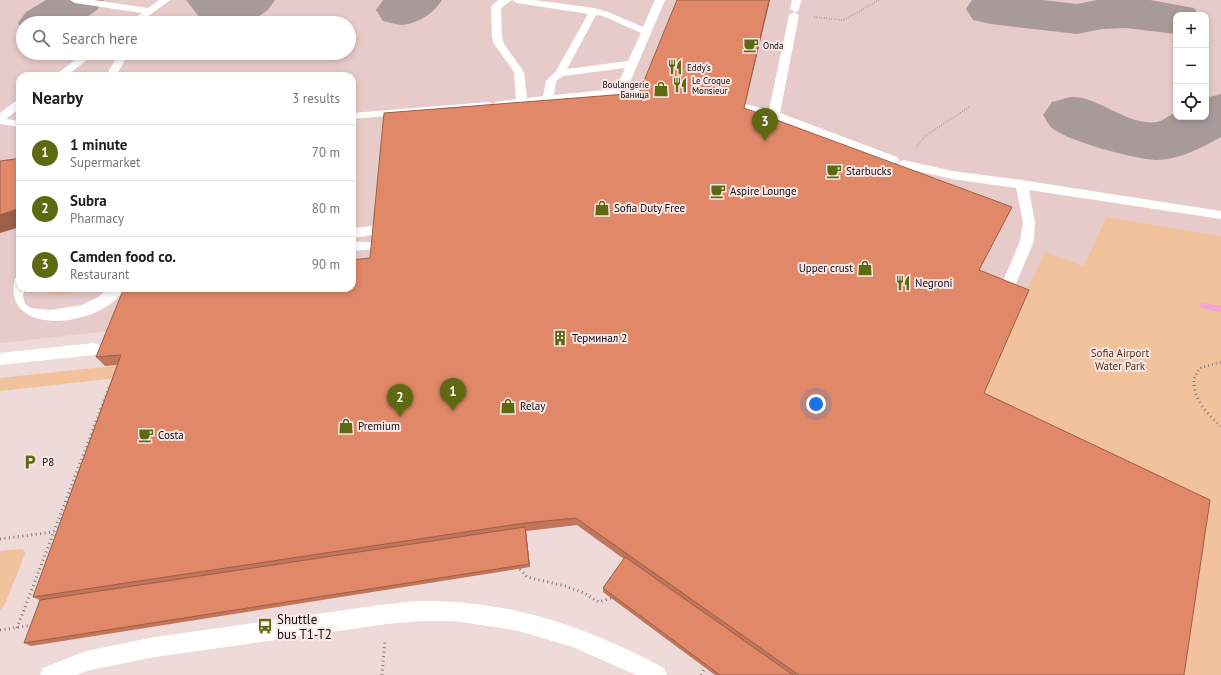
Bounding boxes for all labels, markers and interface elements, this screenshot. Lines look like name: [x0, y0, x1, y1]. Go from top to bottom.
map controls: [1173, 12, 1209, 120]
button: +: [1173, 12, 1209, 48]
search box: [16, 16, 356, 60]
icon: search: [30, 27, 52, 49]
text: Search here: [62, 29, 138, 48]
cafe icon: Onda: [742, 36, 760, 54]
place label: Onda: [763, 40, 783, 51]
button: −: [1173, 48, 1209, 84]
restaurant icon: Eddy's: [666, 58, 684, 76]
place label: Eddy's: [687, 62, 711, 73]
place label: Le Croque Monsieur: [692, 75, 731, 96]
restaurant icon: Le Croque Monsieur: [671, 76, 689, 94]
place label: Boulangerie Баница: [603, 79, 649, 100]
shop icon: Boulangerie Баница: [652, 80, 670, 98]
button: locate: [1173, 84, 1209, 120]
text: Nearby: [32, 87, 83, 109]
text: 3 results: [292, 90, 340, 107]
pin: 3: [752, 108, 778, 141]
text: 1 minute: [70, 135, 127, 154]
text: 1: [41, 144, 49, 161]
text: 70 m: [312, 144, 340, 161]
text: Supermarket: [70, 154, 140, 171]
cafe icon: Starbucks: [825, 162, 843, 180]
place label: Starbucks: [846, 164, 892, 178]
cafe icon: Aspire Lounge: [709, 182, 727, 200]
place label: Aspire Lounge: [730, 184, 797, 198]
text: Subra: [70, 191, 107, 210]
shop icon: Sofia Duty Free: [593, 199, 611, 217]
text: 2: [41, 200, 49, 217]
text: 80 m: [312, 200, 340, 217]
place label: Sofia Duty Free: [614, 201, 685, 215]
text: Pharmacy: [70, 210, 124, 227]
text: Camden food co.: [70, 247, 176, 266]
text: 3: [41, 256, 49, 273]
text: 90 m: [312, 256, 340, 273]
shop icon: Upper crust: [856, 259, 874, 277]
place label: Upper crust: [799, 261, 853, 275]
text: Restaurant: [70, 266, 129, 283]
restaurant icon: Negroni: [894, 274, 912, 292]
place label: Negroni: [915, 276, 952, 290]
building icon: Терминал 2: [551, 329, 569, 347]
place label: Терминал 2: [572, 331, 627, 345]
park label: Sofia Airport Water Park: [1091, 346, 1150, 373]
pin: 1: [440, 378, 466, 411]
pin: 2: [387, 384, 413, 417]
your location: [806, 394, 826, 414]
shop icon: Relay: [499, 397, 517, 415]
place label: Relay: [520, 399, 546, 413]
shop icon: Premium: [337, 417, 355, 435]
place label: Premium: [358, 419, 400, 433]
cafe icon: Costa: [137, 426, 155, 444]
place label: Costa: [158, 428, 184, 442]
parking icon: P8: [21, 453, 39, 471]
place label: P8: [42, 455, 54, 469]
place label: Shuttle bus T1-T2: [277, 611, 332, 643]
bus stop icon: Shuttle bus T1-T2: [256, 617, 274, 635]

